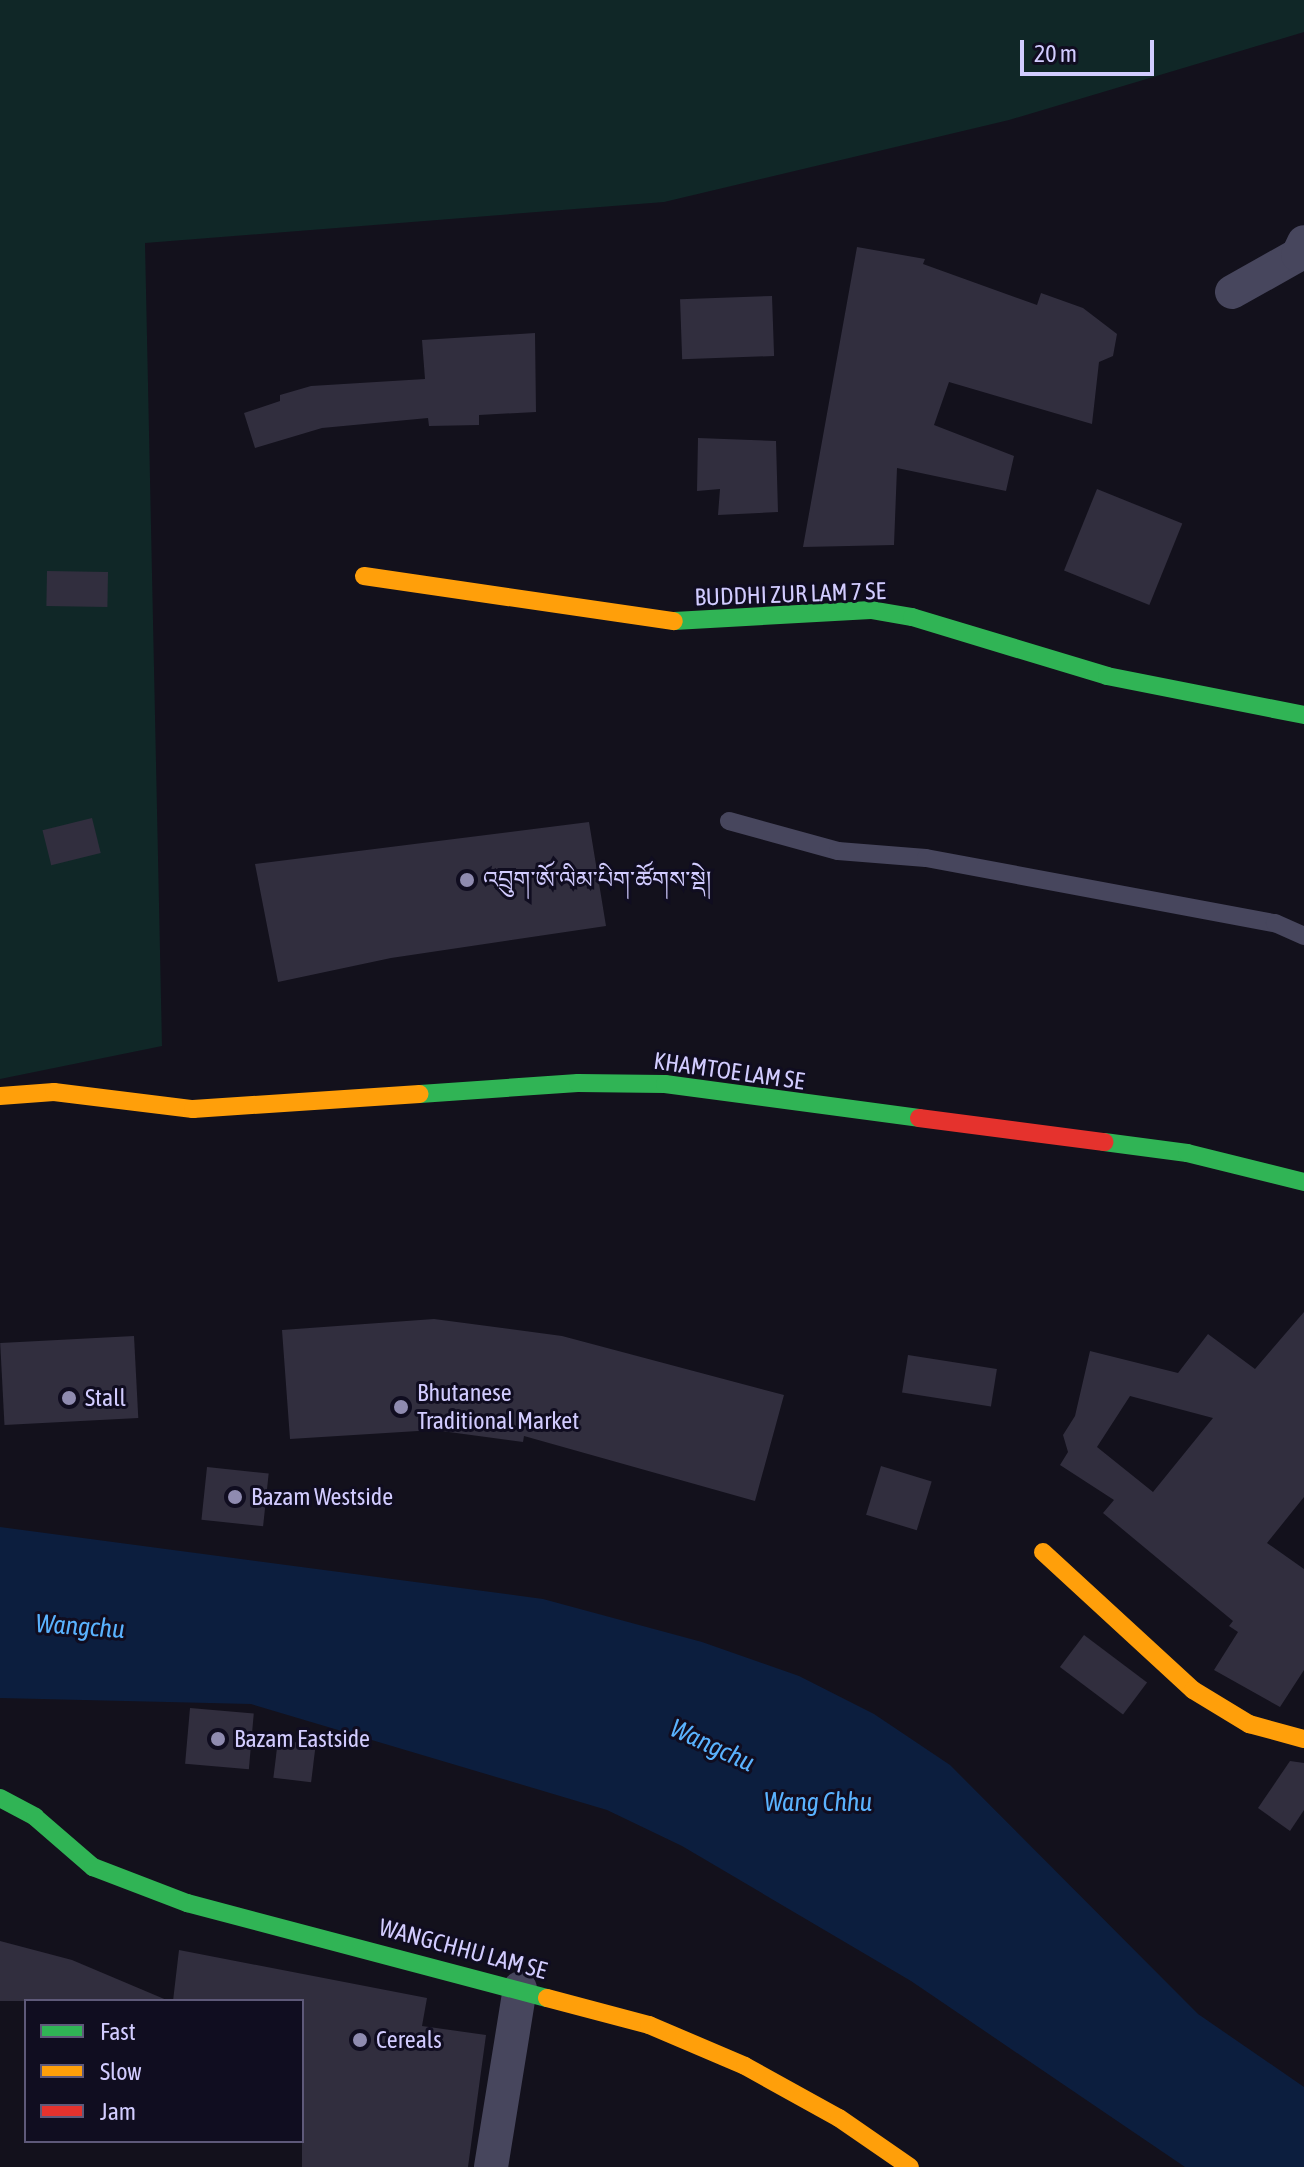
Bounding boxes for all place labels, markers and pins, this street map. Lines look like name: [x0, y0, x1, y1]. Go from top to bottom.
place label: འབྲུག་ཨོ་ལིམ་པིག་ཚོགས་སྡེ།: [483, 866, 711, 894]
marker: འབྲུག་ཨོ་ལིམ་པིག་ཚོགས་སྡེ།: [458, 871, 476, 889]
place label: Bhutanese Traditional Market: [417, 1379, 579, 1435]
place label: Stall: [85, 1384, 126, 1412]
marker: Stall: [60, 1389, 78, 1407]
marker: Bhutanese Traditional Market: [392, 1398, 410, 1416]
place label: Bazam Westside: [251, 1483, 393, 1511]
marker: Bazam Westside: [226, 1488, 244, 1506]
place label: Bazam Eastside: [234, 1725, 370, 1753]
marker: Bazam Eastside: [209, 1730, 227, 1748]
place label: Cereals: [376, 2026, 442, 2054]
marker: Cereals: [351, 2031, 369, 2049]

